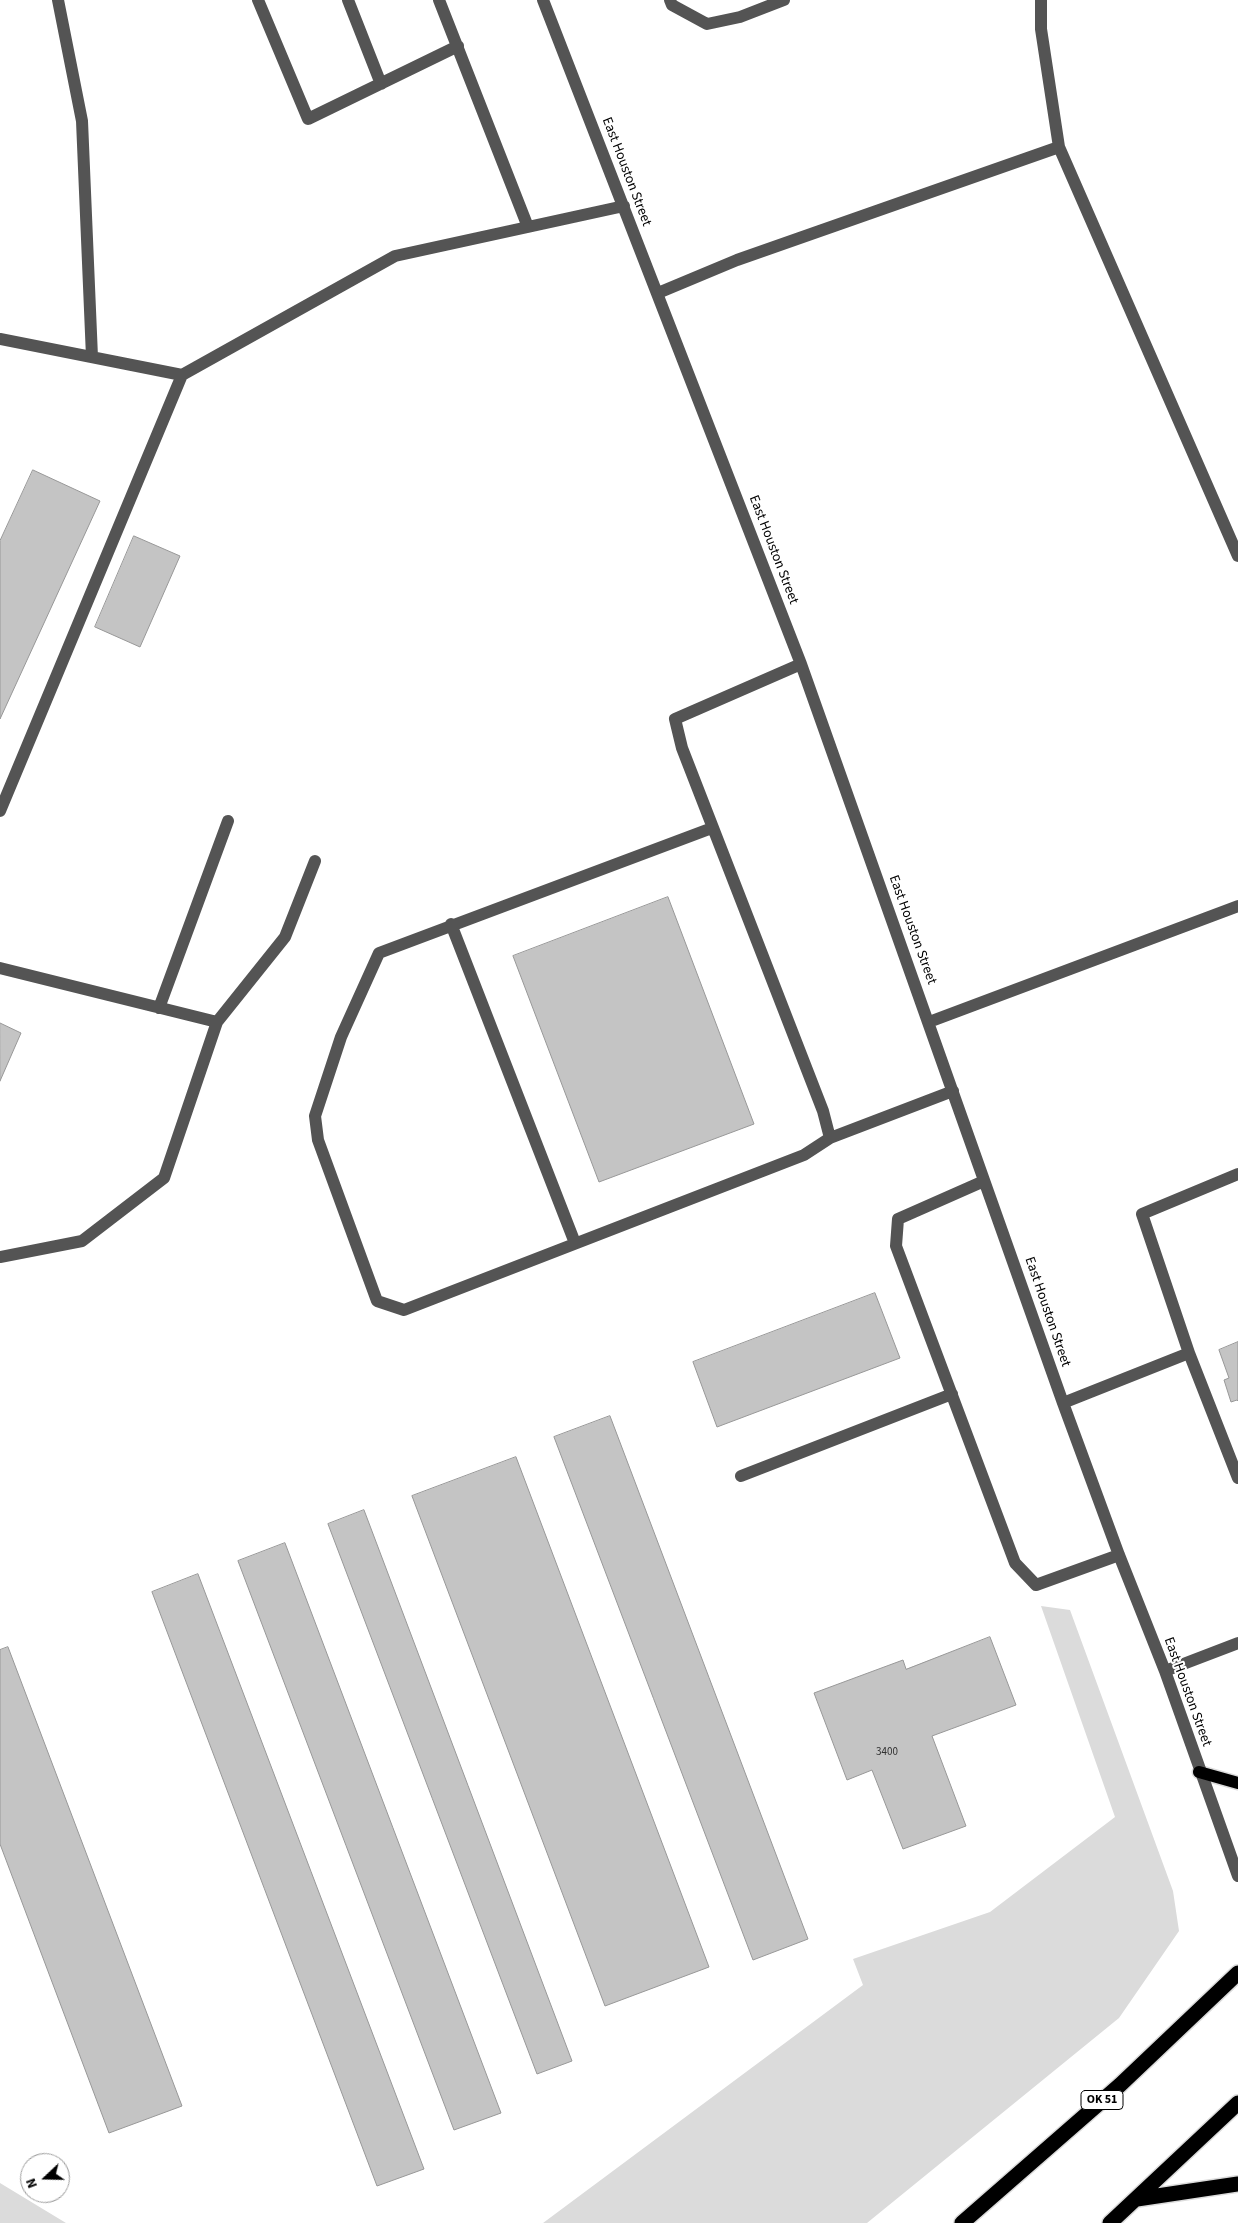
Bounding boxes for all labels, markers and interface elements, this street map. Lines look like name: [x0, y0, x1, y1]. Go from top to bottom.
street label: East Houston Street: [598, 115, 654, 229]
street label: East Houston Street: [745, 493, 801, 607]
street label: East Houston Street: [884, 873, 940, 987]
street label: East Houston Street: [1020, 1255, 1074, 1369]
street label: East Houston Street: [1159, 1635, 1215, 1749]
house number: 3400: [876, 1746, 898, 1760]
road number: OK 51: [1081, 2090, 1123, 2110]
north arrow: [20, 2153, 70, 2203]
text: N: [21, 2175, 43, 2191]

